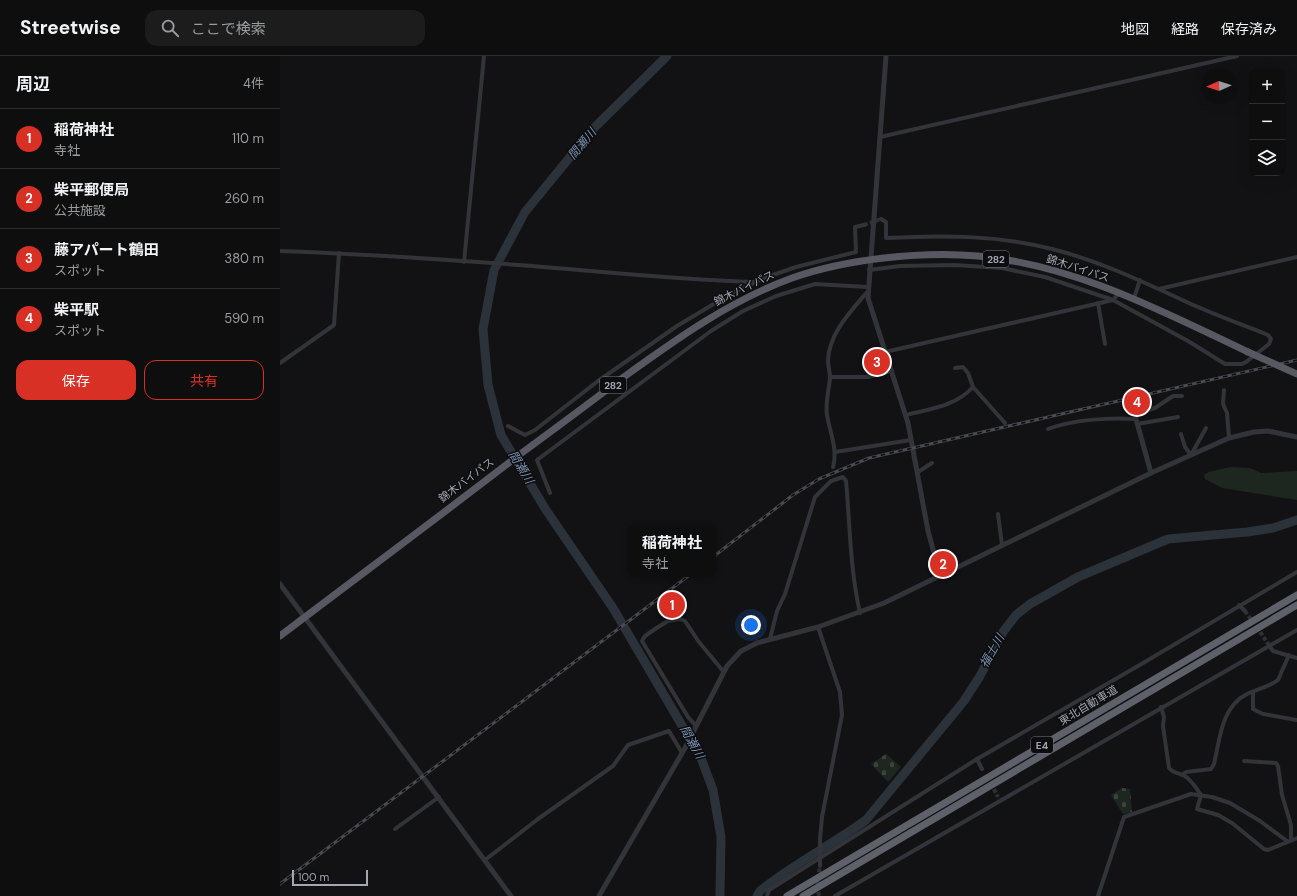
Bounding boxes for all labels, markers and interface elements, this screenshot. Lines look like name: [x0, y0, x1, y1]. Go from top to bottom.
search box: [145, 10, 425, 46]
text: Streetwise: [20, 15, 121, 40]
icon: search: [159, 17, 181, 39]
text: ここで検索: [191, 19, 266, 39]
text: 地図: [1121, 20, 1149, 38]
text: 経路: [1171, 20, 1199, 38]
text: 保存済み: [1221, 20, 1277, 38]
north arrow: [1201, 68, 1237, 104]
map controls: [1249, 68, 1285, 176]
button: +: [1249, 68, 1285, 104]
text: 周辺: [16, 73, 50, 95]
text: 4件: [243, 75, 264, 92]
button: −: [1249, 104, 1285, 140]
text: 稲荷神社: [54, 120, 114, 140]
water label: 間瀬川: [564, 124, 601, 163]
text: 1: [27, 130, 31, 147]
text: 110 m: [232, 130, 264, 147]
button: layers: [1249, 140, 1285, 176]
text: 寺社: [54, 142, 80, 159]
text: 柴平郵便局: [54, 180, 129, 200]
text: 2: [25, 190, 33, 207]
text: 260 m: [224, 190, 264, 207]
text: 公共施設: [54, 202, 106, 219]
text: 藤アパート鶴田: [54, 240, 159, 260]
text: 3: [25, 250, 33, 267]
text: 380 m: [224, 250, 264, 267]
road number: 282: [983, 251, 1009, 267]
street label: 錦木バイパス: [1045, 251, 1111, 285]
text: スポット: [54, 262, 106, 279]
street label: 錦木バイパス: [711, 267, 777, 309]
text: 柴平駅: [54, 300, 99, 320]
text: 4: [25, 310, 33, 327]
text: 590 m: [224, 310, 264, 327]
text: スポット: [54, 322, 106, 339]
pin: 3: [864, 347, 890, 377]
button: 保存: [16, 360, 136, 400]
button: 共有: [144, 360, 264, 400]
road number: 282: [600, 377, 626, 393]
pin: 4: [1124, 387, 1150, 417]
water label: 間瀬川: [505, 447, 538, 488]
street label: 錦木バイパス: [436, 455, 496, 505]
popup: [628, 525, 716, 577]
text: 稲荷神社: [642, 533, 702, 553]
pin: 2: [930, 549, 956, 579]
text: 寺社: [642, 555, 668, 572]
pin: 1: [659, 590, 685, 620]
your location: [741, 615, 761, 635]
water label: 福士川: [976, 630, 1009, 671]
street label: 東北自動車道: [1056, 682, 1120, 728]
water label: 間瀬川: [676, 722, 709, 763]
road number: E4: [1031, 737, 1053, 753]
scale bar: [292, 868, 368, 887]
text: 100 m: [298, 870, 329, 884]

